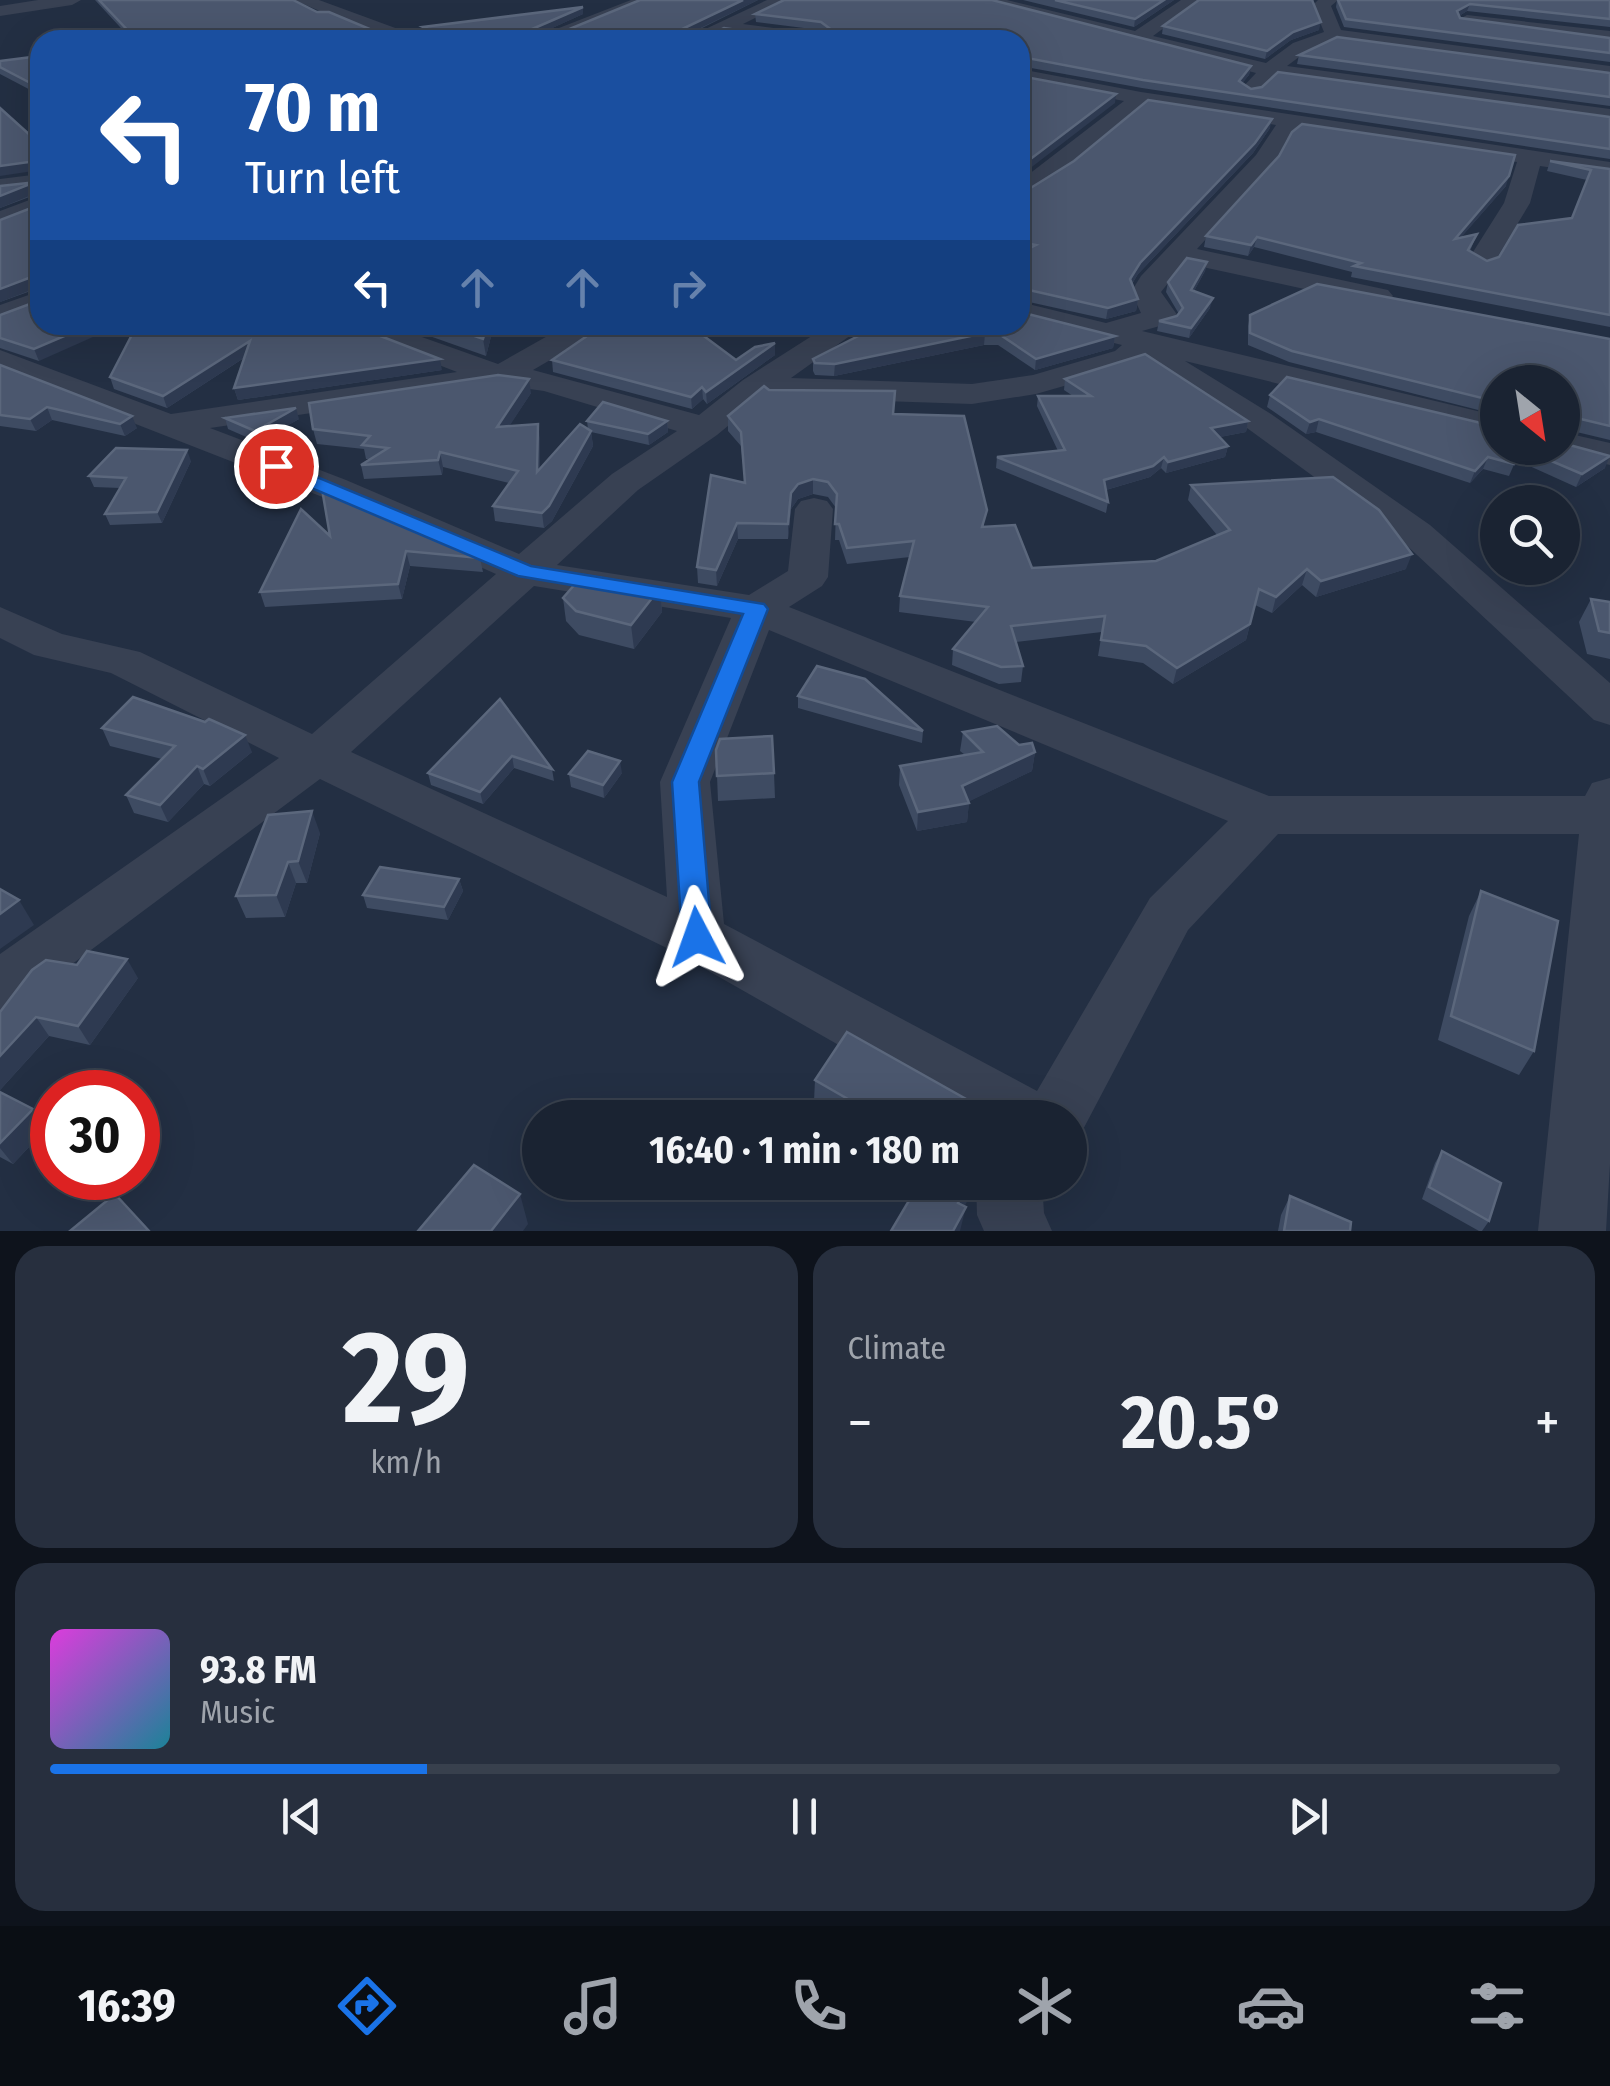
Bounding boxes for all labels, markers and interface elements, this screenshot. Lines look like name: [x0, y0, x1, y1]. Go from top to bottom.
text: 70 m: [245, 66, 380, 150]
icon: left: [80, 70, 210, 200]
text: Turn left: [245, 151, 400, 205]
icon: left: [345, 260, 400, 315]
icon: ahead: [450, 260, 505, 315]
icon: ahead: [555, 260, 610, 315]
icon: right: [660, 260, 715, 315]
north arrow: [1480, 365, 1580, 465]
map controls: [1480, 365, 1580, 585]
pin: [234, 424, 319, 509]
icon: arrive: [249, 439, 304, 494]
button: search: [1480, 485, 1580, 585]
position arrow: [645, 885, 749, 989]
speed limit sign: 30: [30, 1070, 160, 1200]
text: 16:40 · 1 min · 180 m: [649, 1127, 960, 1173]
text: 29: [343, 1300, 470, 1456]
text: Climate: [848, 1329, 946, 1367]
text: 20.5°: [1121, 1378, 1286, 1468]
text: −: [848, 1390, 872, 1456]
text: +: [1535, 1390, 1560, 1456]
text: km/h: [371, 1443, 442, 1481]
text: 93.8 FM: [200, 1647, 317, 1693]
text: Music: [200, 1693, 275, 1731]
icon: previous: [274, 1789, 329, 1844]
icon: pause: [777, 1789, 832, 1844]
icon: next: [1281, 1789, 1336, 1844]
icon: directions: [332, 1971, 402, 2041]
icon: music: [558, 1971, 628, 2041]
icon: phone: [784, 1971, 854, 2041]
icon: climate: [1010, 1971, 1080, 2041]
icon: car: [1236, 1971, 1306, 2041]
icon: filters: [1462, 1971, 1532, 2041]
text: 16:39: [78, 1979, 176, 2033]

